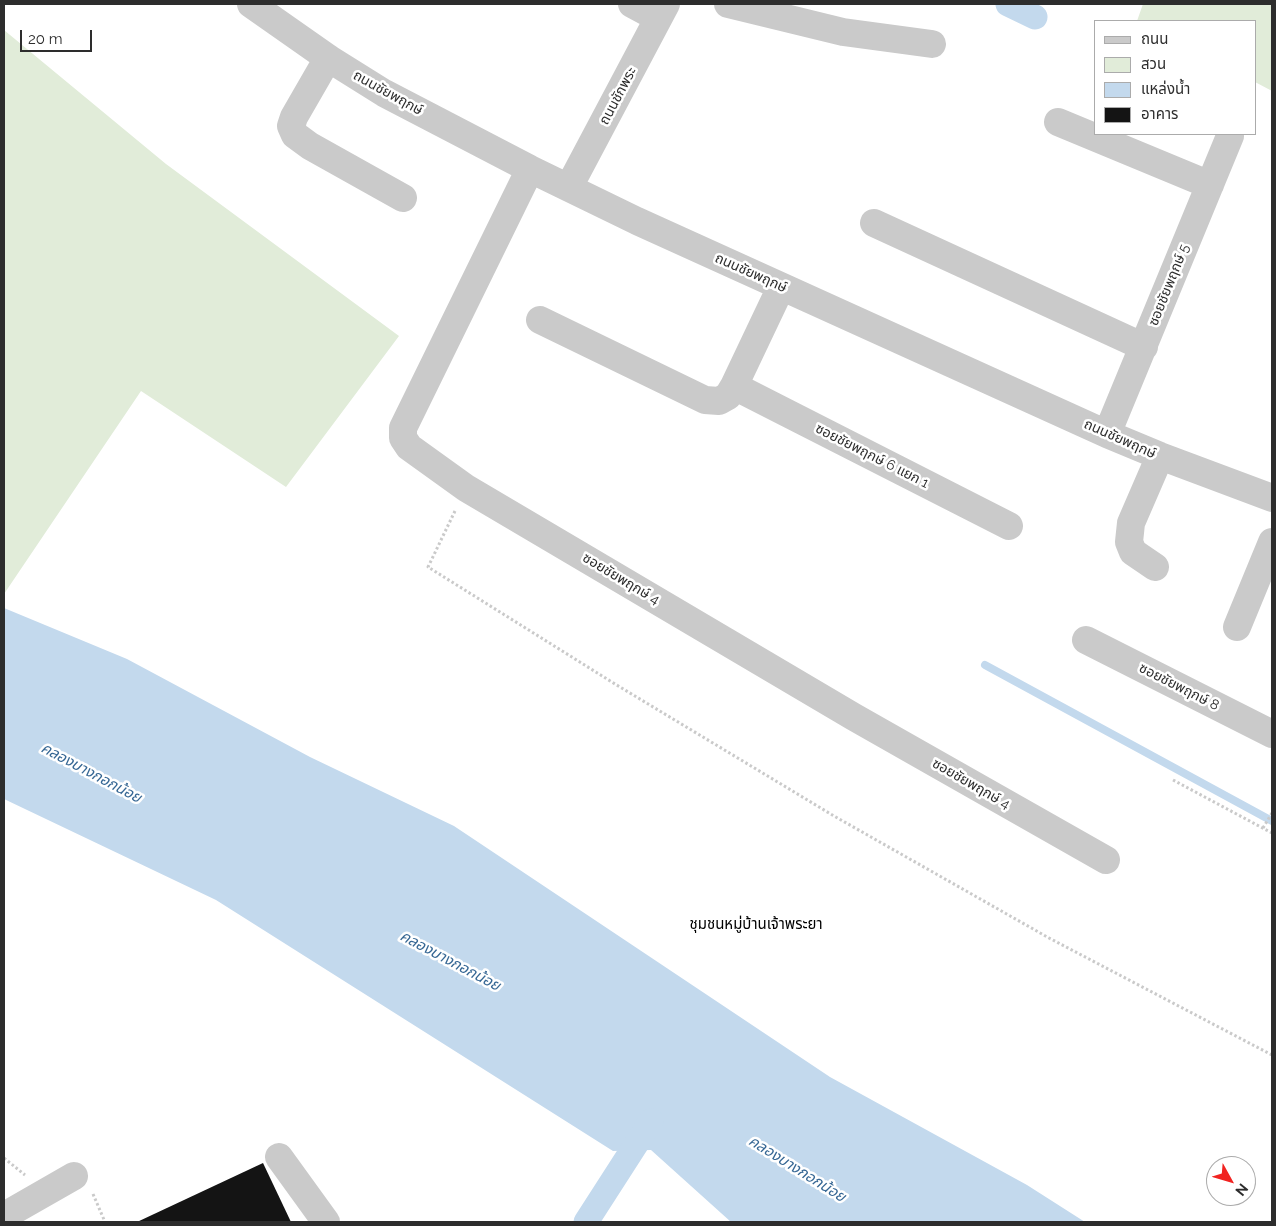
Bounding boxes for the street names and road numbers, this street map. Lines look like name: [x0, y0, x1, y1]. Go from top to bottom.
street label: ถนนชักพระ: [596, 64, 640, 128]
street label: ถนนชัยพฤกษ์: [350, 67, 426, 119]
street label: ซอยชัยพฤกษ์ 5: [1145, 242, 1193, 328]
street label: ถนนชัยพฤกษ์: [712, 250, 790, 296]
street label: ถนนชัยพฤกษ์: [1081, 416, 1159, 462]
street label: ซอยชัยพฤกษ์ 6 แยก 1: [812, 420, 932, 492]
street label: ซอยชัยพฤกษ์ 4: [579, 549, 663, 609]
street label: ซอยชัยพฤกษ์ 8: [1136, 660, 1222, 714]
street label: ซอยชัยพฤกษ์ 4: [929, 755, 1013, 813]

